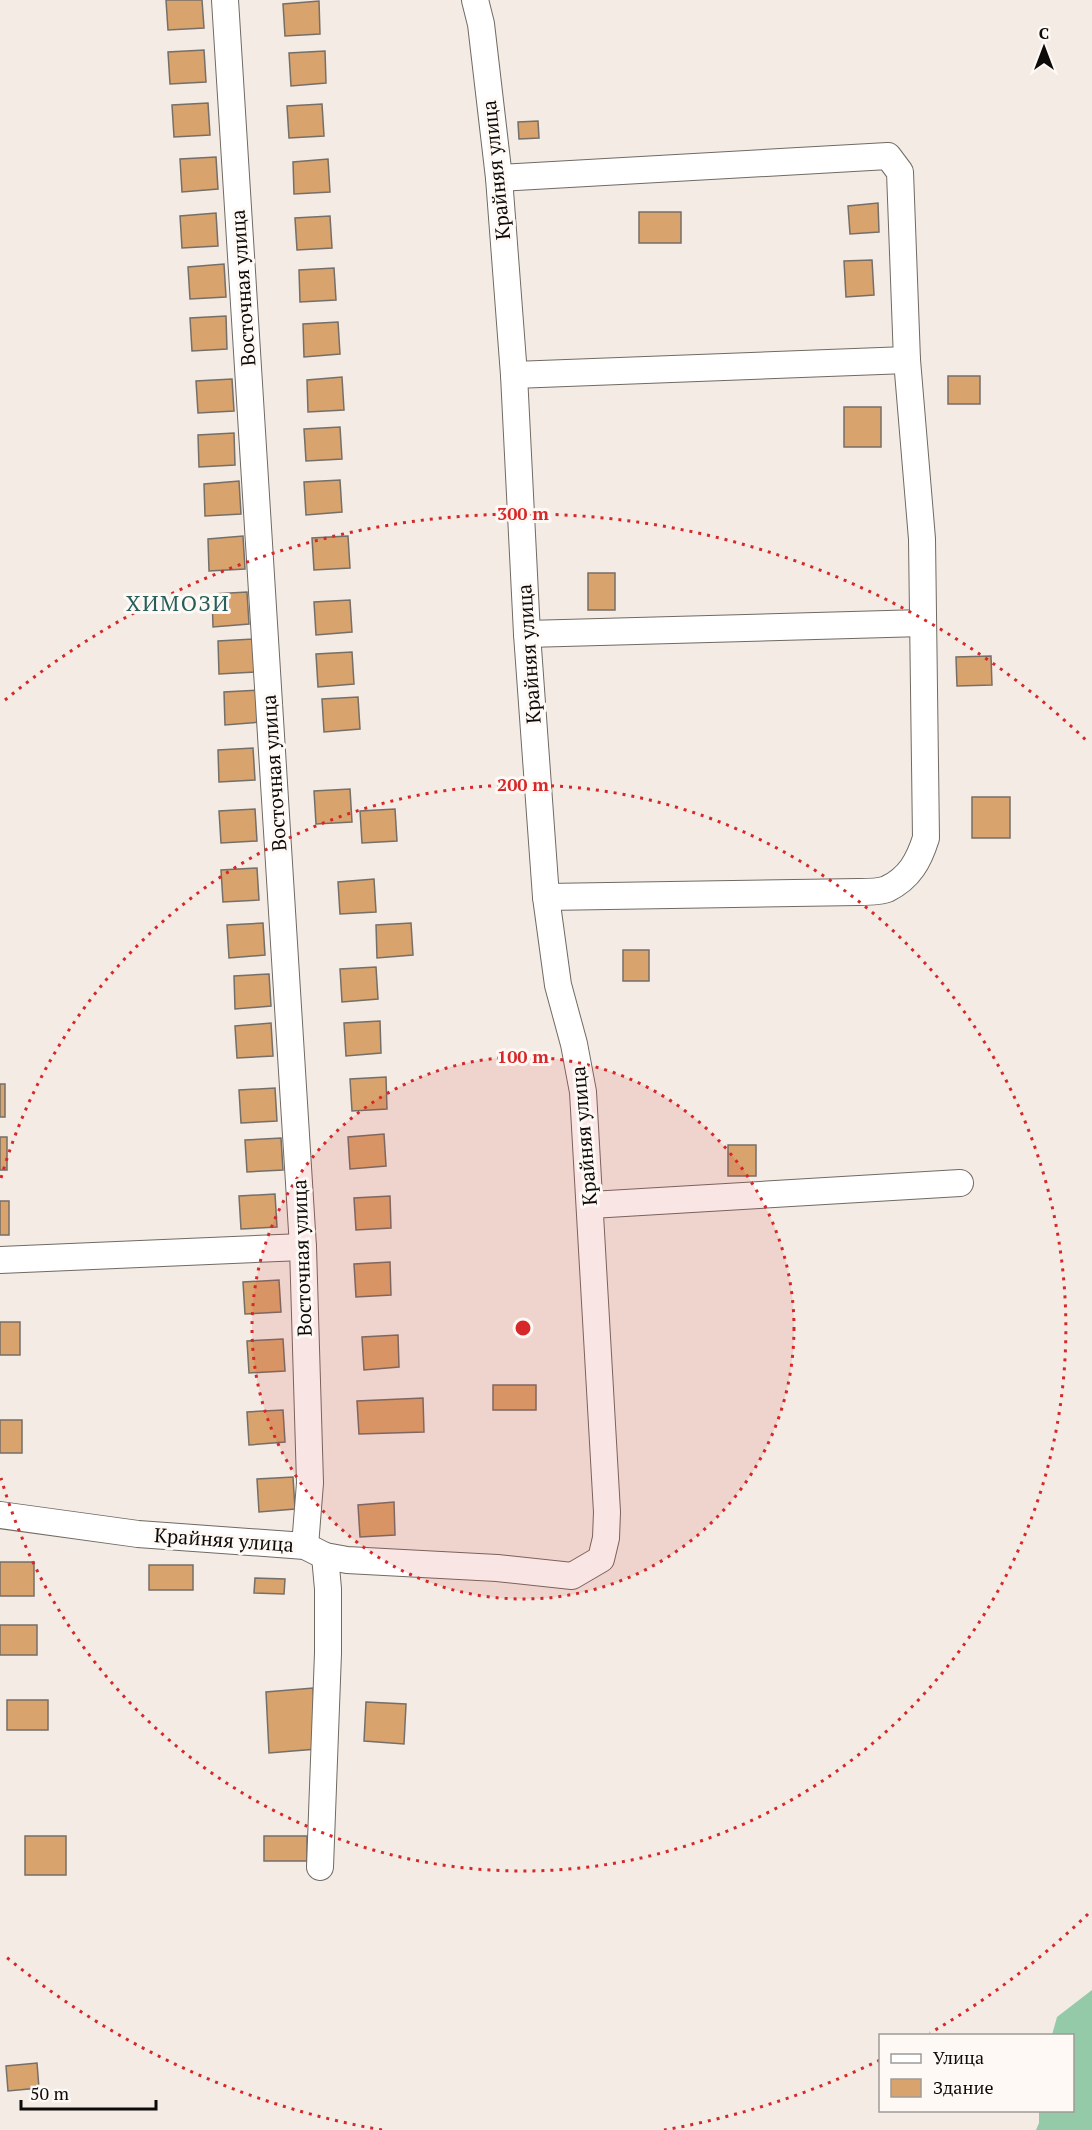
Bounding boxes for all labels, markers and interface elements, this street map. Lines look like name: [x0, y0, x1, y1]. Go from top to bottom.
north arrow: [1014, 18, 1074, 78]
text: С: [1039, 22, 1049, 44]
street label: Крайняя улица: [475, 99, 516, 241]
street label: Восточная улица: [224, 209, 261, 367]
text: 300 m: [497, 501, 549, 525]
street label: Крайняя улица: [510, 583, 547, 725]
district label: ХИМОЗИ: [126, 588, 230, 617]
street label: Восточная улица: [255, 694, 292, 852]
text: 200 m: [497, 772, 549, 796]
text: 100 m: [497, 1044, 549, 1068]
street label: Крайняя улица: [564, 1065, 603, 1207]
street label: Восточная улица: [285, 1179, 318, 1337]
centre of rings: [513, 1318, 533, 1338]
street label: Крайняя улица: [153, 1521, 295, 1558]
legend: [879, 2034, 1074, 2112]
text: Улица: [933, 2045, 984, 2069]
scale bar: [21, 2073, 156, 2111]
text: Здание: [933, 2075, 993, 2099]
text: 50 m: [30, 2081, 70, 2105]

